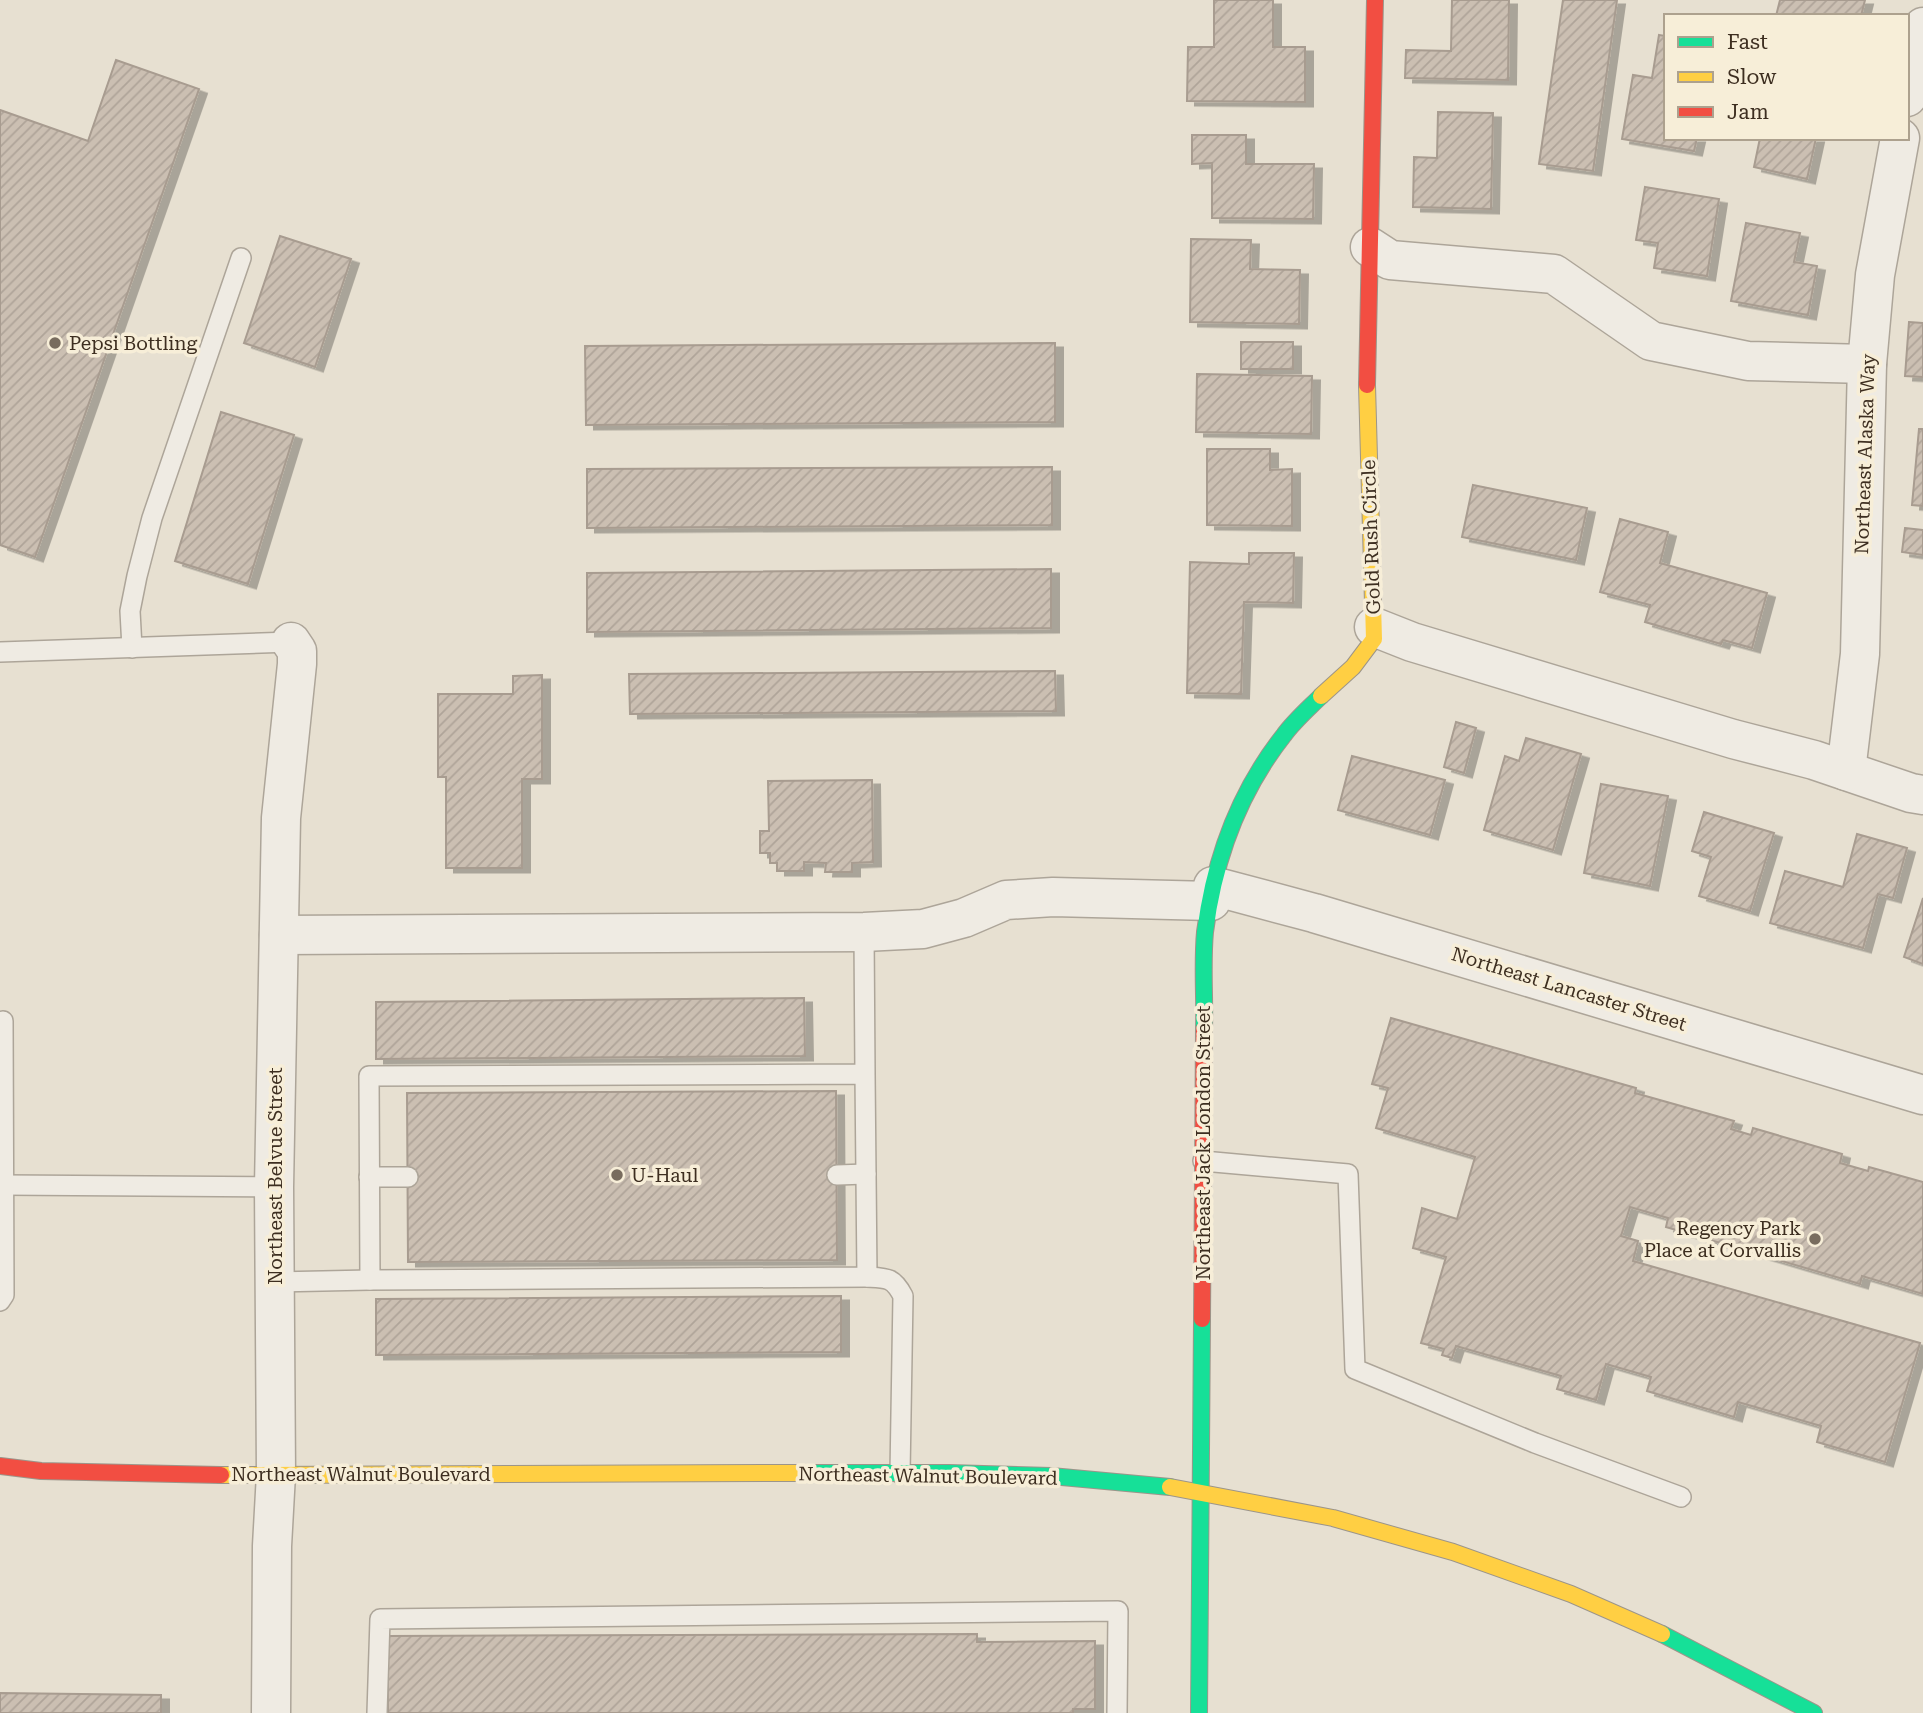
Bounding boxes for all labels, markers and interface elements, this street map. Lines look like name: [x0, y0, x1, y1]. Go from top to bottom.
legend: [1664, 14, 1909, 140]
text: Fast: [1727, 30, 1768, 54]
text: Slow: [1727, 65, 1777, 89]
text: Jam: [1727, 100, 1769, 124]
place label: Pepsi Bottling: [69, 332, 198, 355]
marker: Pepsi Bottling: [47, 335, 63, 351]
street label: Northeast Alaska Way: [1850, 353, 1880, 555]
street label: Gold Rush Circle: [1357, 459, 1385, 615]
street label: Northeast Lancaster Street: [1449, 942, 1689, 1036]
street label: Northeast Jack London Street: [1192, 1006, 1215, 1280]
street label: Northeast Belvue Street: [264, 1067, 287, 1285]
place label: U-Haul: [631, 1164, 698, 1187]
marker: U-Haul: [609, 1167, 625, 1183]
place label: Regency Park Place at Corvallis: [1644, 1217, 1801, 1262]
marker: Regency Park Place at Corvallis: [1807, 1231, 1823, 1247]
street label: Northeast Walnut Boulevard: [798, 1462, 1058, 1490]
street label: Northeast Walnut Boulevard: [231, 1463, 491, 1486]

